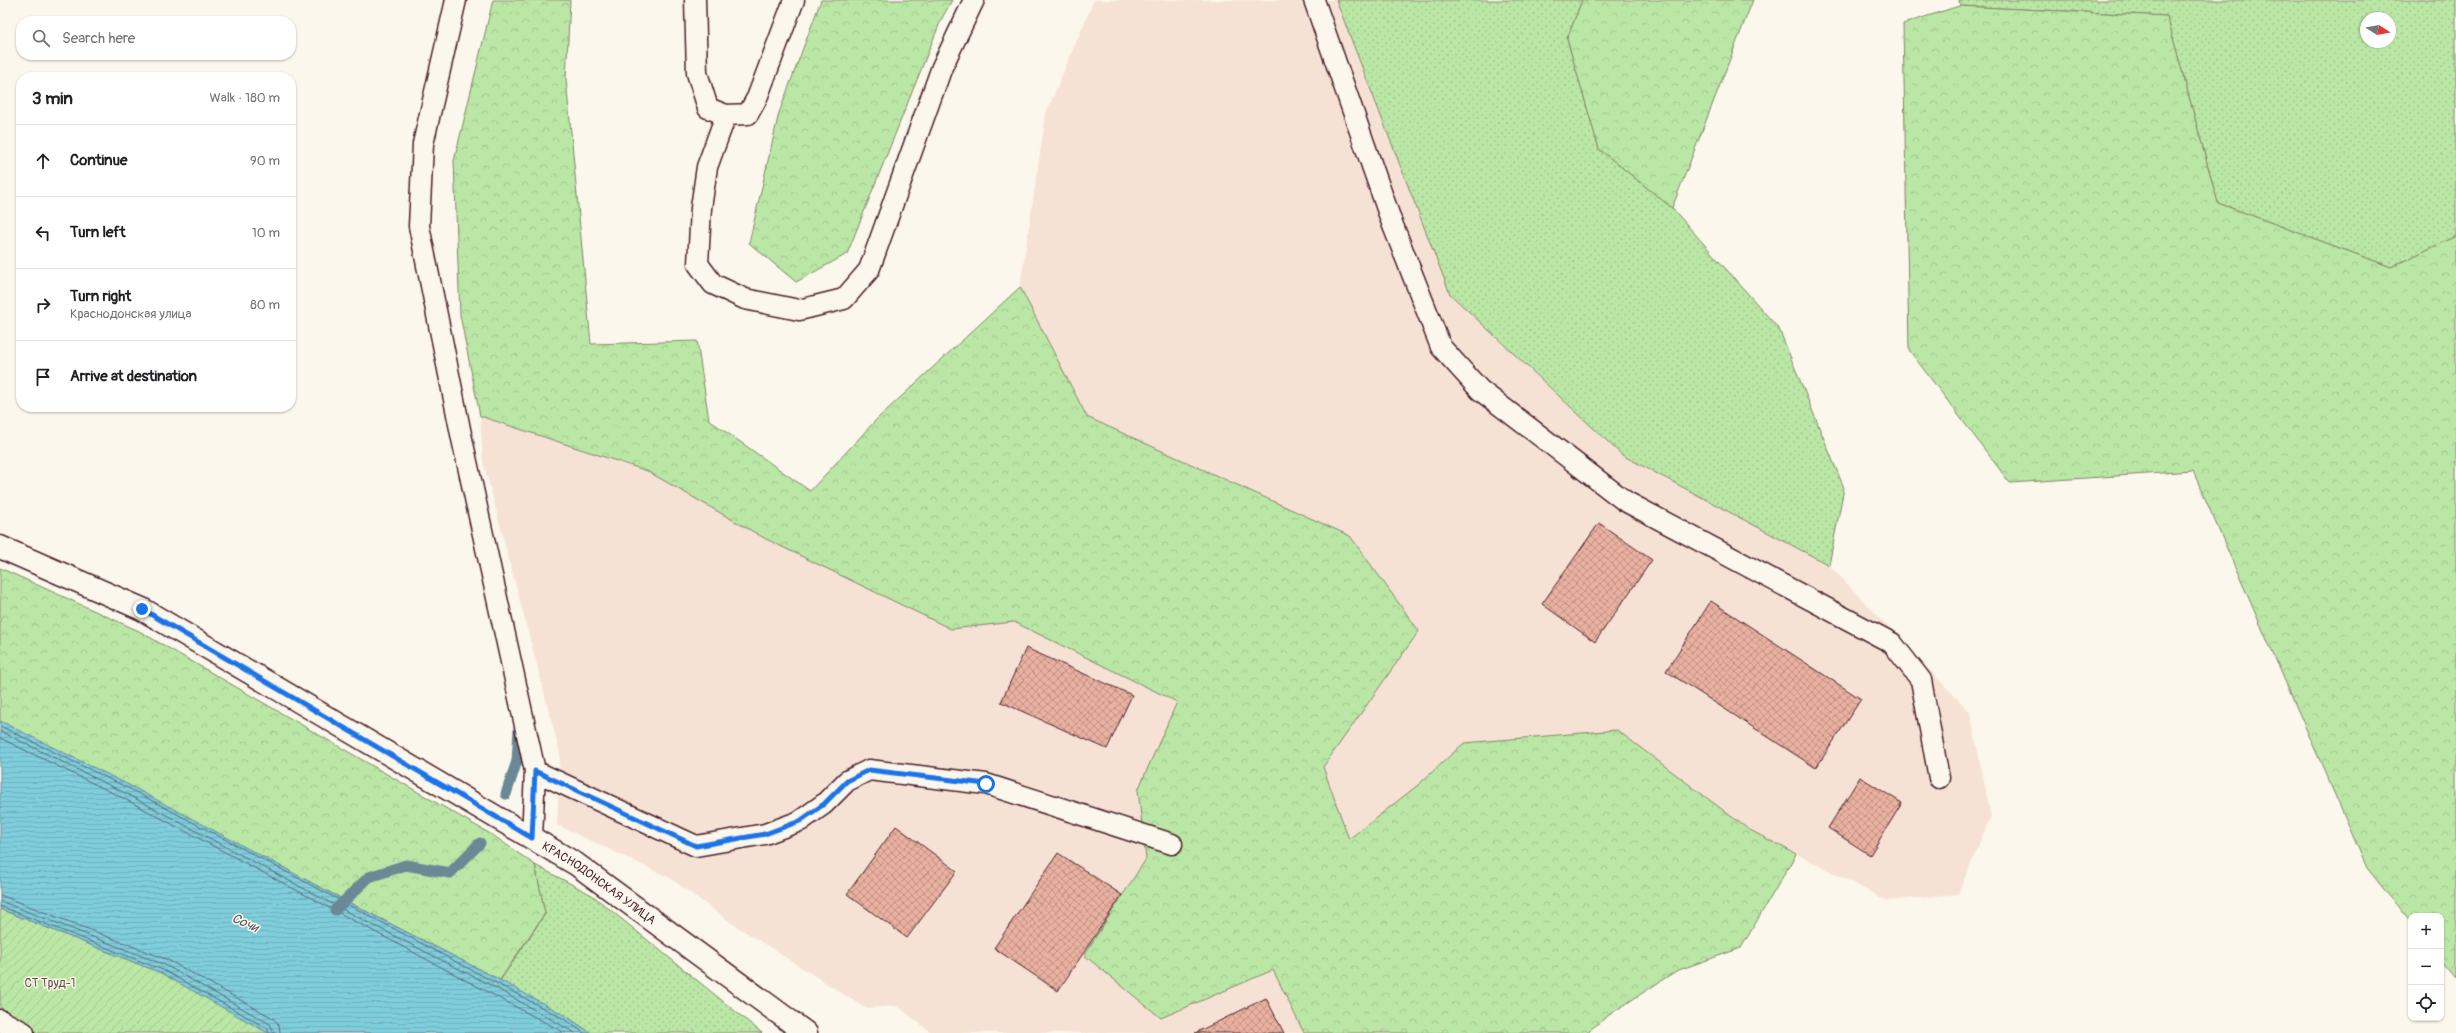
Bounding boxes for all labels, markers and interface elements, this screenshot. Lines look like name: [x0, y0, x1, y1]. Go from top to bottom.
north arrow: [2360, 12, 2396, 48]
search box: [16, 16, 296, 60]
icon: search: [30, 27, 52, 49]
text: Search here: [62, 29, 135, 48]
text: 3 min: [32, 88, 73, 109]
text: Walk · 180 m: [210, 90, 280, 106]
icon: ahead: [32, 150, 54, 172]
text: Continue: [70, 151, 128, 170]
text: 90 m: [250, 153, 280, 169]
icon: left: [32, 222, 54, 244]
text: Turn left: [70, 223, 126, 242]
text: 10 m: [252, 225, 280, 241]
text: Turn right: [70, 287, 131, 306]
icon: right: [32, 294, 54, 316]
text: 80 m: [250, 297, 280, 313]
text: Краснодонская улица: [70, 306, 192, 322]
icon: arrive: [32, 366, 54, 388]
text: Arrive at destination: [70, 367, 197, 386]
route end: [133, 600, 151, 618]
route start: [977, 775, 995, 793]
street label: КРАСНОДОНСКАЯ УЛИЦА: [539, 838, 659, 928]
water label: Сочи: [229, 910, 263, 937]
map controls: [2408, 913, 2444, 1021]
button: +: [2408, 913, 2444, 949]
button: −: [2408, 949, 2444, 985]
park label: СТ Труд-1: [24, 976, 76, 991]
button: locate: [2408, 985, 2444, 1021]

